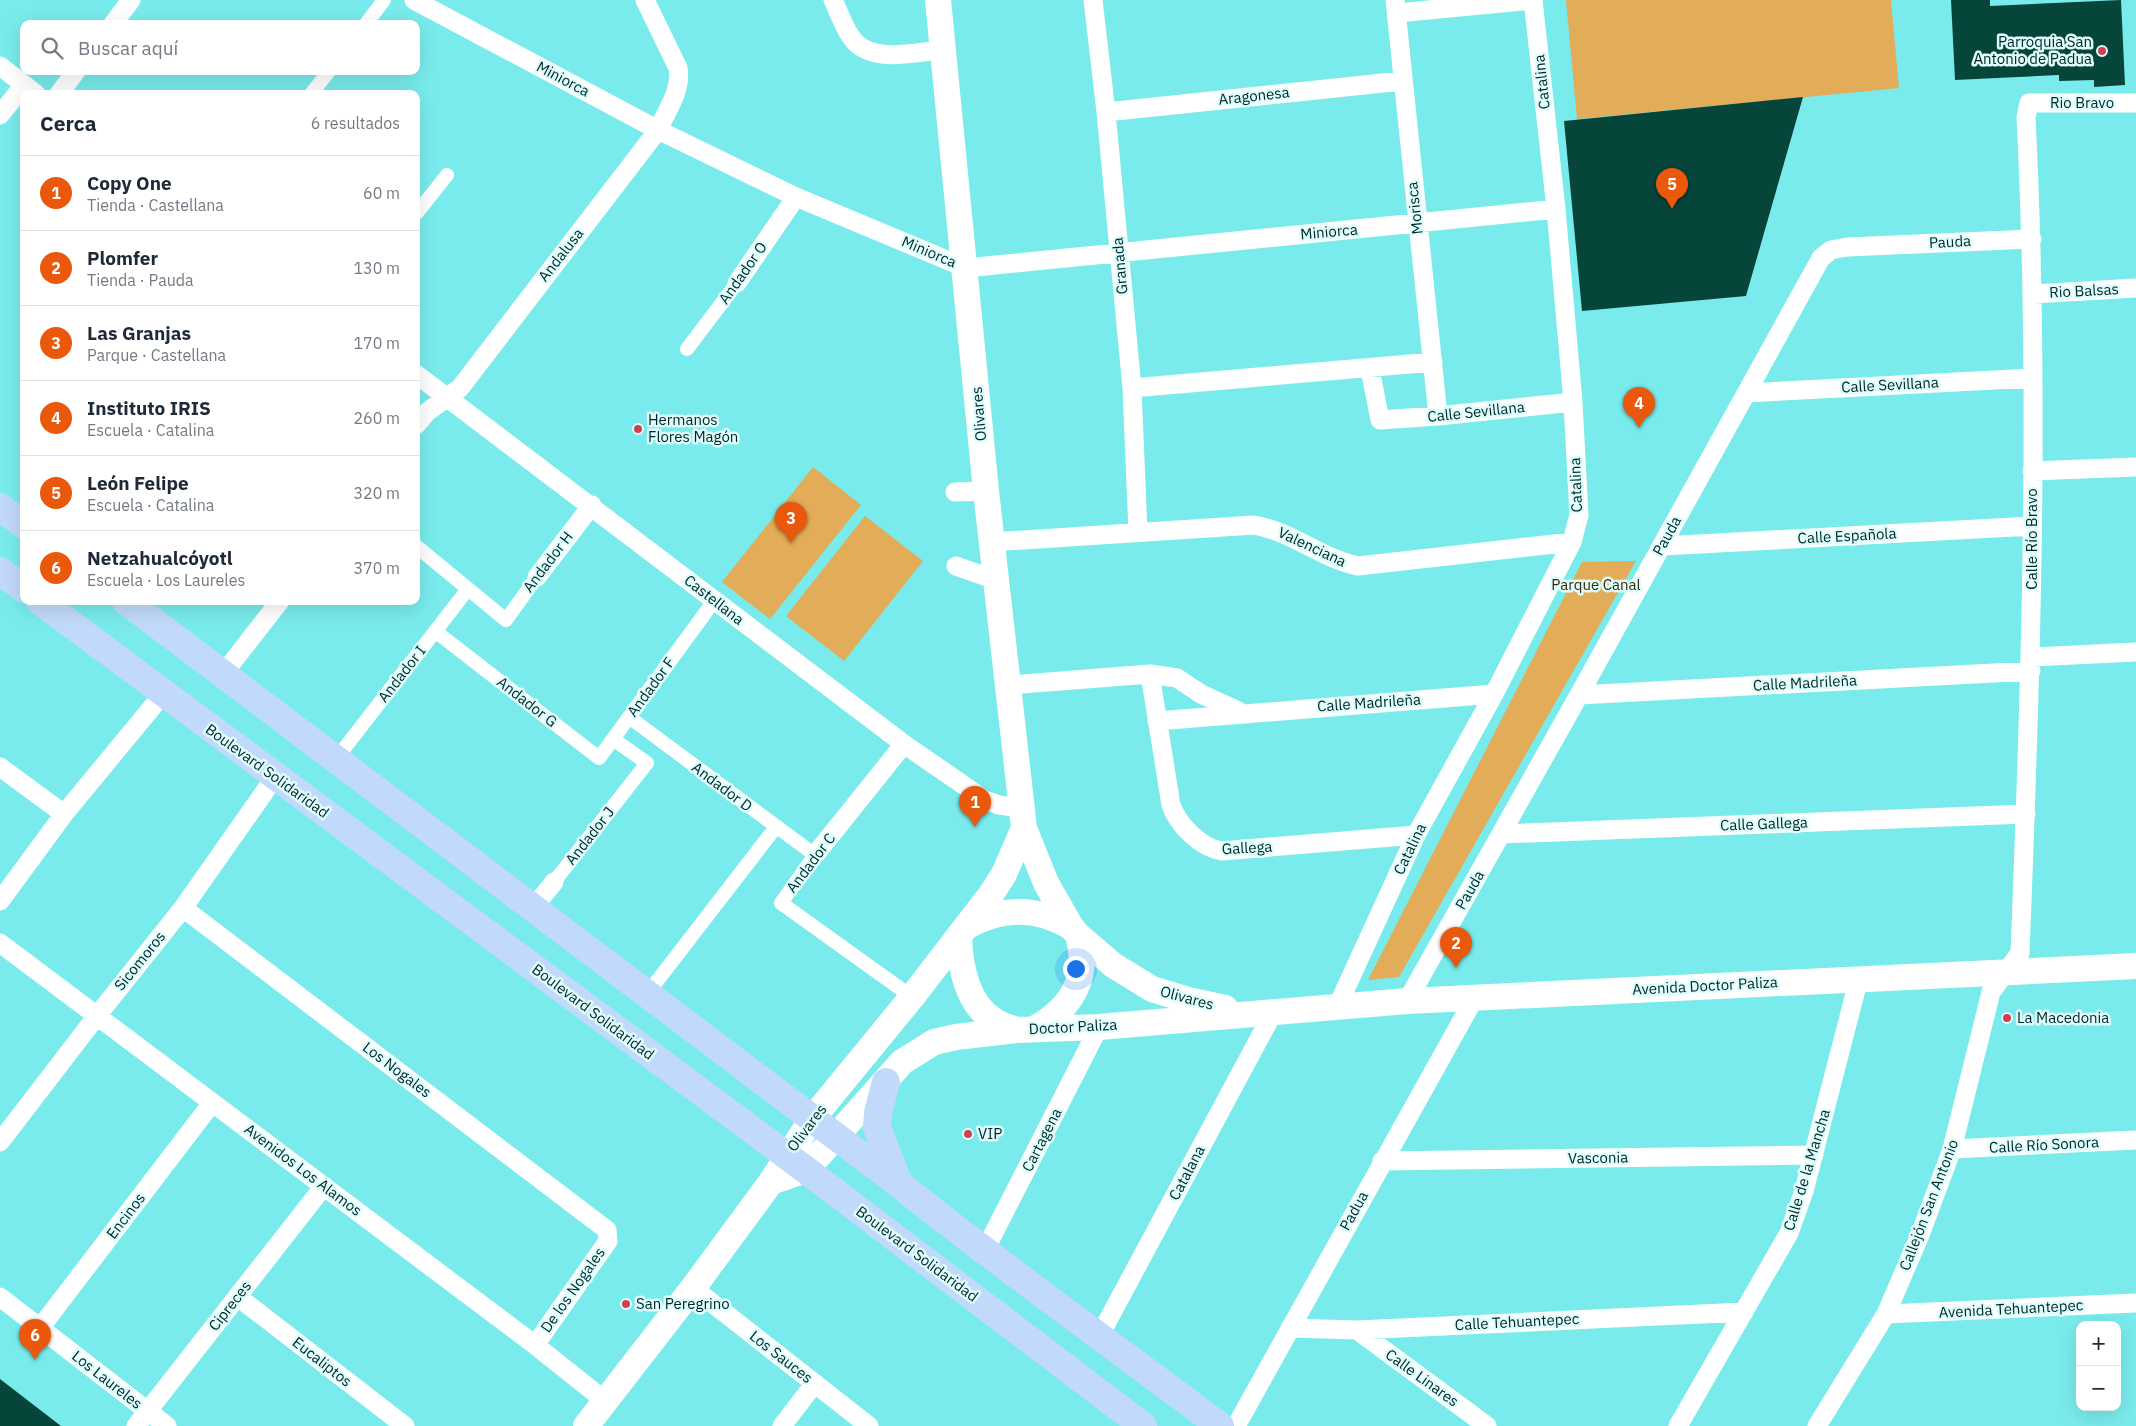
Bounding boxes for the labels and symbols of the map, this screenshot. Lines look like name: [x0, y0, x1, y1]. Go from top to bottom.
place label: Parroquia San Antonio de Padua: [1973, 32, 2092, 68]
marker: Parroquia San Antonio de Padua: [2096, 45, 2108, 57]
street label: Catalina: [1529, 54, 1554, 110]
street label: Miniorca: [533, 57, 593, 100]
street label: Aragonesa: [1217, 82, 1290, 109]
street label: Rio Bravo: [2050, 93, 2114, 112]
pin: 5: [1656, 168, 1688, 209]
street label: Morisca: [1402, 181, 1427, 235]
street label: Miniorca: [1299, 220, 1358, 243]
street label: Andalusa: [534, 224, 587, 285]
street label: Pauda: [1928, 231, 1972, 252]
street label: Miniorca: [899, 232, 959, 272]
street label: Granada: [1108, 237, 1131, 295]
street label: Andador O: [714, 238, 771, 307]
street label: Rio Balsas: [2049, 279, 2119, 302]
street label: Calle Sevillana: [1841, 372, 1939, 397]
street label: Olivares: [967, 386, 990, 442]
pin: 4: [1623, 387, 1655, 428]
street label: Calle Sevillana: [1426, 397, 1526, 426]
place label: Hermanos Flores Magón: [648, 410, 738, 446]
marker: Hermanos Flores Magón: [632, 423, 644, 435]
street label: Catalina: [1565, 457, 1586, 513]
street label: Calle Río Bravo: [2022, 488, 2041, 590]
pin: 3: [775, 502, 807, 543]
street label: Pauda: [1648, 513, 1685, 559]
street label: Valenciana: [1275, 522, 1349, 571]
street label: Calle Española: [1797, 523, 1897, 548]
street label: Andador H: [518, 527, 577, 596]
street label: Castellana: [681, 570, 748, 629]
park label: Parque Canal: [1551, 575, 1641, 594]
street label: Andador I: [373, 641, 430, 706]
street label: Andador F: [623, 653, 679, 720]
street label: Calle Madrileña: [1752, 670, 1857, 695]
street label: Andador G: [493, 672, 561, 731]
street label: Calle Madrileña: [1316, 689, 1422, 716]
street label: Boulevard Solidaridad: [202, 719, 333, 822]
street label: Andador D: [688, 758, 756, 816]
pin: 1: [959, 786, 991, 827]
street label: Andador J: [561, 803, 618, 869]
street label: Calle Gallega: [1720, 812, 1808, 835]
street label: Catalina: [1389, 820, 1430, 878]
street label: Andador C: [782, 829, 839, 896]
street label: Gallega: [1221, 837, 1273, 858]
street label: Pauda: [1451, 867, 1488, 913]
street label: Sicomoros: [110, 927, 169, 994]
pin: 2: [1440, 927, 1472, 968]
your location: [1063, 956, 1089, 982]
street label: Boulevard Solidaridad: [528, 959, 658, 1064]
street label: Avenida Doctor Paliza: [1632, 972, 1778, 999]
street label: Olivares: [1158, 981, 1216, 1014]
place label: La Macedonia: [2017, 1008, 2109, 1027]
marker: La Macedonia: [2001, 1012, 2013, 1024]
street label: Doctor Paliza: [1028, 1015, 1118, 1038]
street label: Los Nogales: [359, 1038, 435, 1102]
street label: Olivares: [783, 1100, 831, 1155]
street label: Cartagena: [1017, 1105, 1066, 1175]
street label: Calle de la Mancha: [1779, 1107, 1834, 1233]
street label: Avenidos Los Alamos: [241, 1119, 366, 1220]
place label: VIP: [978, 1124, 1002, 1143]
marker: VIP: [962, 1128, 974, 1140]
street label: Calle Río Sonora: [1989, 1132, 2099, 1157]
street label: Callejón San Antonio: [1895, 1137, 1962, 1273]
street label: Catalana: [1164, 1142, 1209, 1203]
street label: Vasconia: [1568, 1147, 1628, 1168]
street label: Padua: [1335, 1188, 1372, 1234]
street label: Encinos: [102, 1189, 149, 1242]
street label: Boulevard Solidaridad: [852, 1201, 982, 1306]
street label: De los Nogales: [536, 1243, 609, 1336]
street label: Cipreces: [204, 1277, 255, 1335]
place label: San Peregrino: [636, 1294, 730, 1313]
street label: Avenida Tehuantepec: [1938, 1295, 2084, 1322]
marker: San Peregrino: [620, 1298, 632, 1310]
street label: Calle Tehuantepec: [1454, 1309, 1580, 1334]
pin: 6: [19, 1319, 51, 1360]
street label: Los Sauces: [746, 1326, 817, 1387]
street label: Eucaliptos: [289, 1333, 356, 1391]
street label: Calle Linares: [1382, 1345, 1463, 1411]
street label: Los Laureles: [68, 1346, 146, 1413]

